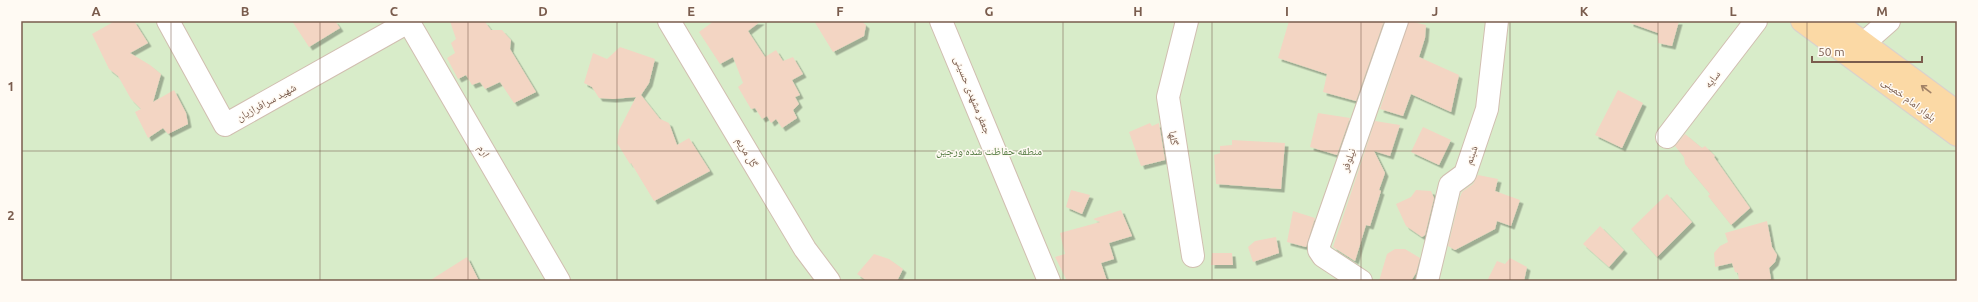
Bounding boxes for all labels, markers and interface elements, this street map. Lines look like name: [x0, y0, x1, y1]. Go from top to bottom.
text: A: [91, 4, 101, 18]
text: B: [241, 4, 250, 18]
text: C: [390, 4, 399, 18]
text: D: [538, 4, 548, 18]
text: E: [687, 4, 695, 18]
text: F: [836, 4, 844, 18]
text: G: [985, 4, 994, 18]
text: H: [1133, 4, 1143, 18]
text: I: [1285, 4, 1289, 18]
text: J: [1432, 4, 1438, 18]
text: K: [1580, 4, 1589, 18]
text: L: [1729, 4, 1737, 18]
text: M: [1876, 4, 1888, 18]
scale bar: [1812, 38, 1922, 64]
text: 50 m: [1818, 45, 1845, 58]
street label: جعفر مشهدی حسینی: [951, 54, 994, 136]
street label: سایه: [1701, 68, 1723, 90]
street label: بلوار امام خمینی: [1879, 75, 1939, 124]
text: 1: [7, 79, 15, 93]
street label: شهید سرافرازیان: [234, 81, 298, 124]
one-way arrow: [1920, 85, 1931, 93]
street label: گلها: [1167, 130, 1181, 146]
street label: گل مریم: [732, 135, 761, 170]
street label: ارم: [475, 143, 492, 160]
street label: شبنم: [1462, 144, 1482, 167]
park label: منطقه حفاظت شده ورجین: [936, 145, 1042, 158]
street label: نیلوفر: [1338, 147, 1358, 174]
text: 2: [7, 208, 15, 222]

